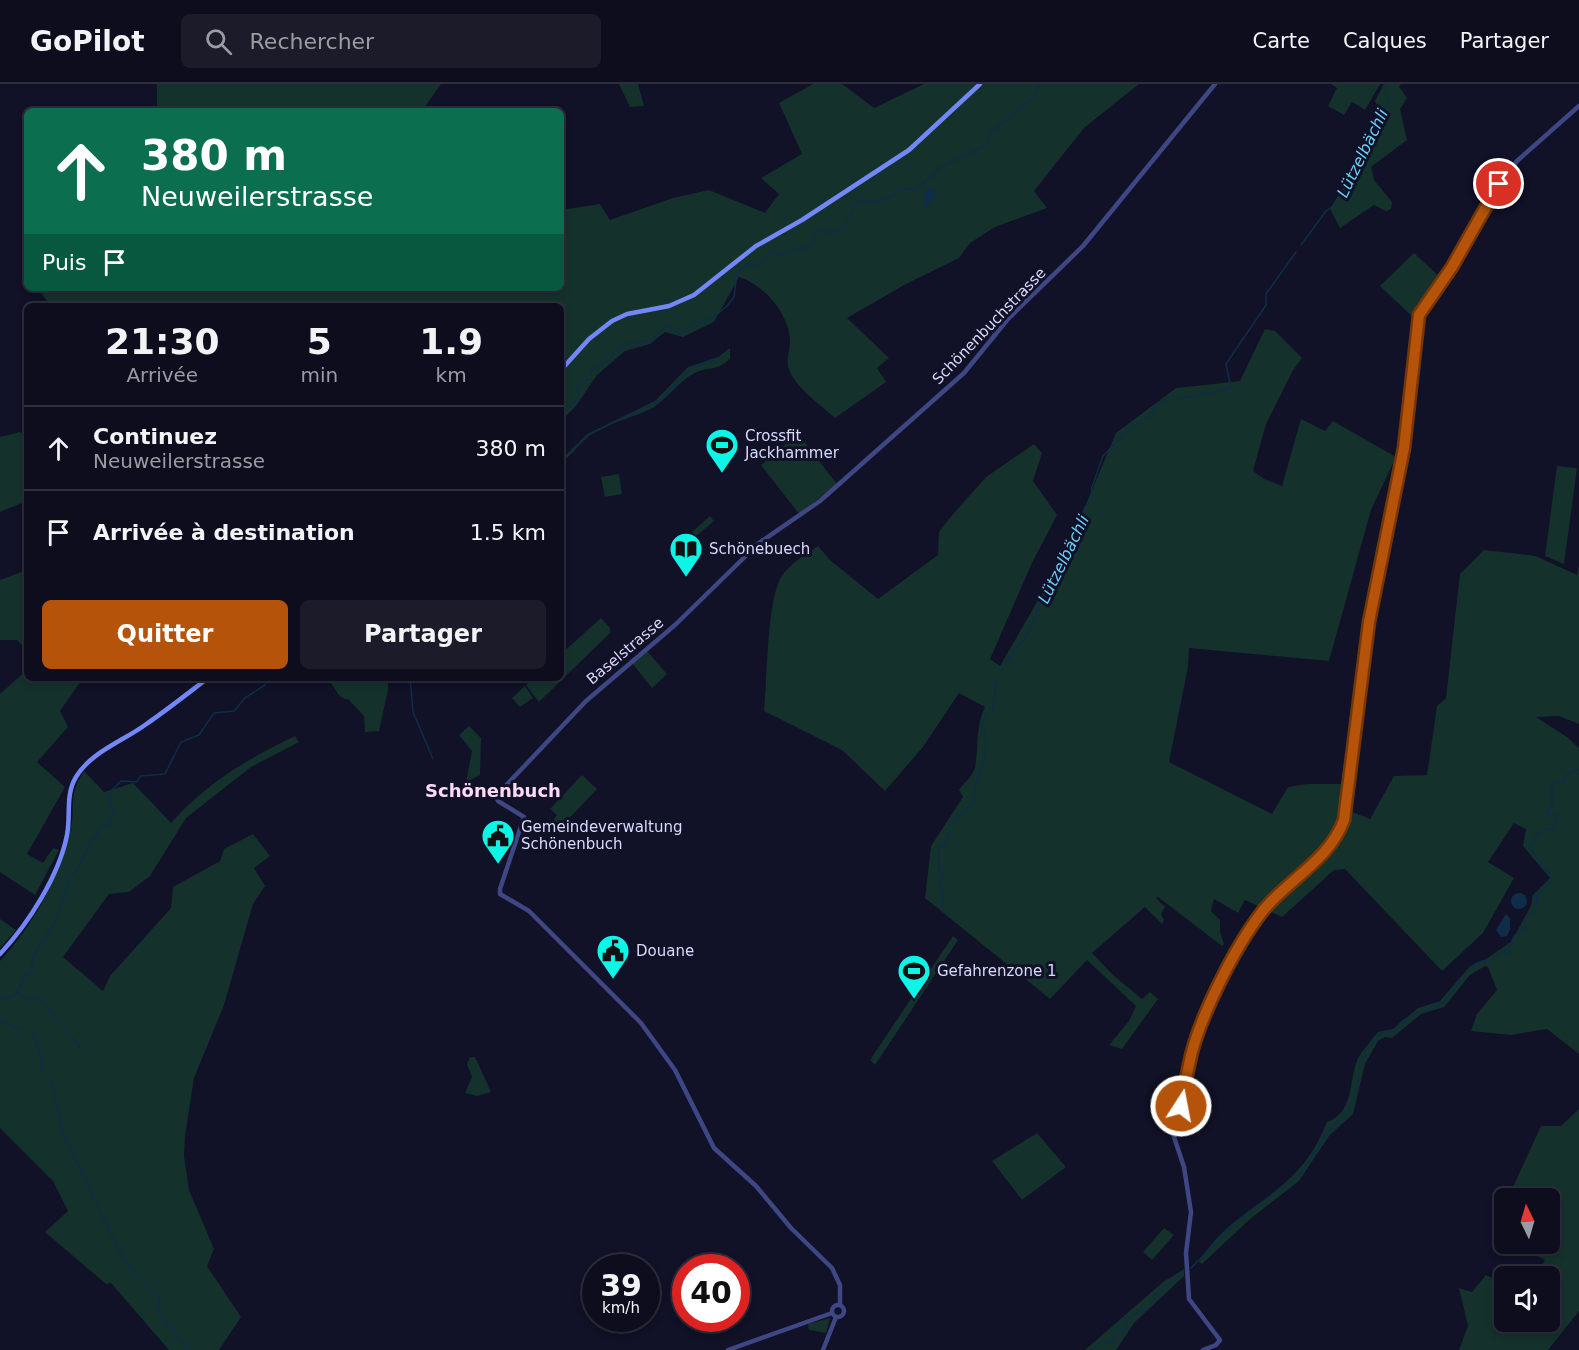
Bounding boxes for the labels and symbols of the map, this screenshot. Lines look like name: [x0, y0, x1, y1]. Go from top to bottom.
water label: Lützelbächli: [1333, 106, 1392, 200]
pin: [1473, 158, 1524, 209]
street label: Schönenbuchstrasse: [929, 264, 1049, 388]
sports icon: Crossfit Jackhammer: [704, 427, 740, 474]
place label: Crossfit Jackhammer: [744, 427, 840, 462]
water label: Lützelbächli: [1034, 512, 1093, 606]
library icon: Schönebuech: [668, 531, 704, 578]
place label: Schönebuech: [709, 540, 810, 558]
street label: Baselstrasse: [583, 614, 667, 688]
district label: Schönenbuch: [425, 780, 561, 801]
public building icon: Gemeindeverwaltung Schönenbuch: [480, 818, 516, 865]
place label: Gemeindeverwaltung Schönenbuch: [521, 818, 682, 853]
public building icon: Douane: [595, 933, 631, 980]
place label: Douane: [636, 942, 694, 960]
sports icon: Gefahrenzone 1: [896, 953, 932, 1000]
place label: Gefahrenzone 1: [937, 962, 1057, 980]
position arrow: [1149, 1074, 1213, 1138]
north arrow: [1494, 1188, 1560, 1254]
speed limit sign: 40: [672, 1254, 750, 1332]

